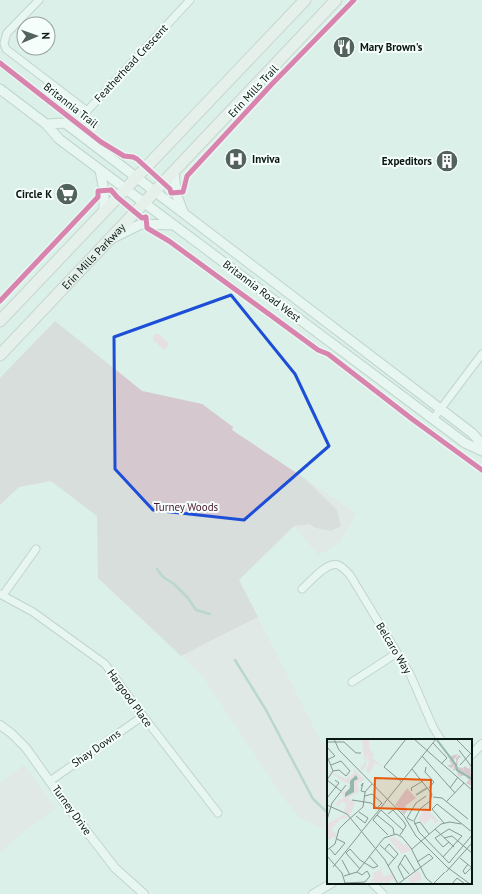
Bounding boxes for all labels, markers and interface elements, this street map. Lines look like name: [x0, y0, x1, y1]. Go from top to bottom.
north arrow: [16, 16, 56, 56]
street label: Featherhead Crescent: [91, 21, 171, 105]
text: N: [39, 32, 53, 40]
restaurant icon: Mary Brown's: [331, 34, 357, 60]
place label: Mary Brown's: [360, 40, 423, 54]
street label: Erin Mills Trail: [225, 61, 282, 120]
street label: Britannia Trail: [41, 79, 102, 131]
hospital icon: Inviva: [223, 146, 249, 172]
building icon: Expeditors: [434, 148, 460, 174]
place label: Inviva: [252, 152, 280, 166]
place label: Expeditors: [382, 154, 432, 168]
supermarket icon: Circle K: [54, 181, 80, 207]
place label: Circle K: [16, 187, 52, 201]
street label: Erin Mills Parkway: [59, 219, 129, 292]
street label: Britannia Road West: [220, 257, 304, 325]
park label: Turney Woods: [154, 500, 219, 514]
street label: Belcaro Way: [373, 620, 415, 677]
street label: Hargood Place: [104, 666, 156, 730]
street label: Shay Downs: [69, 726, 124, 770]
inset map: [327, 739, 472, 884]
street label: Turney Drive: [49, 782, 95, 838]

